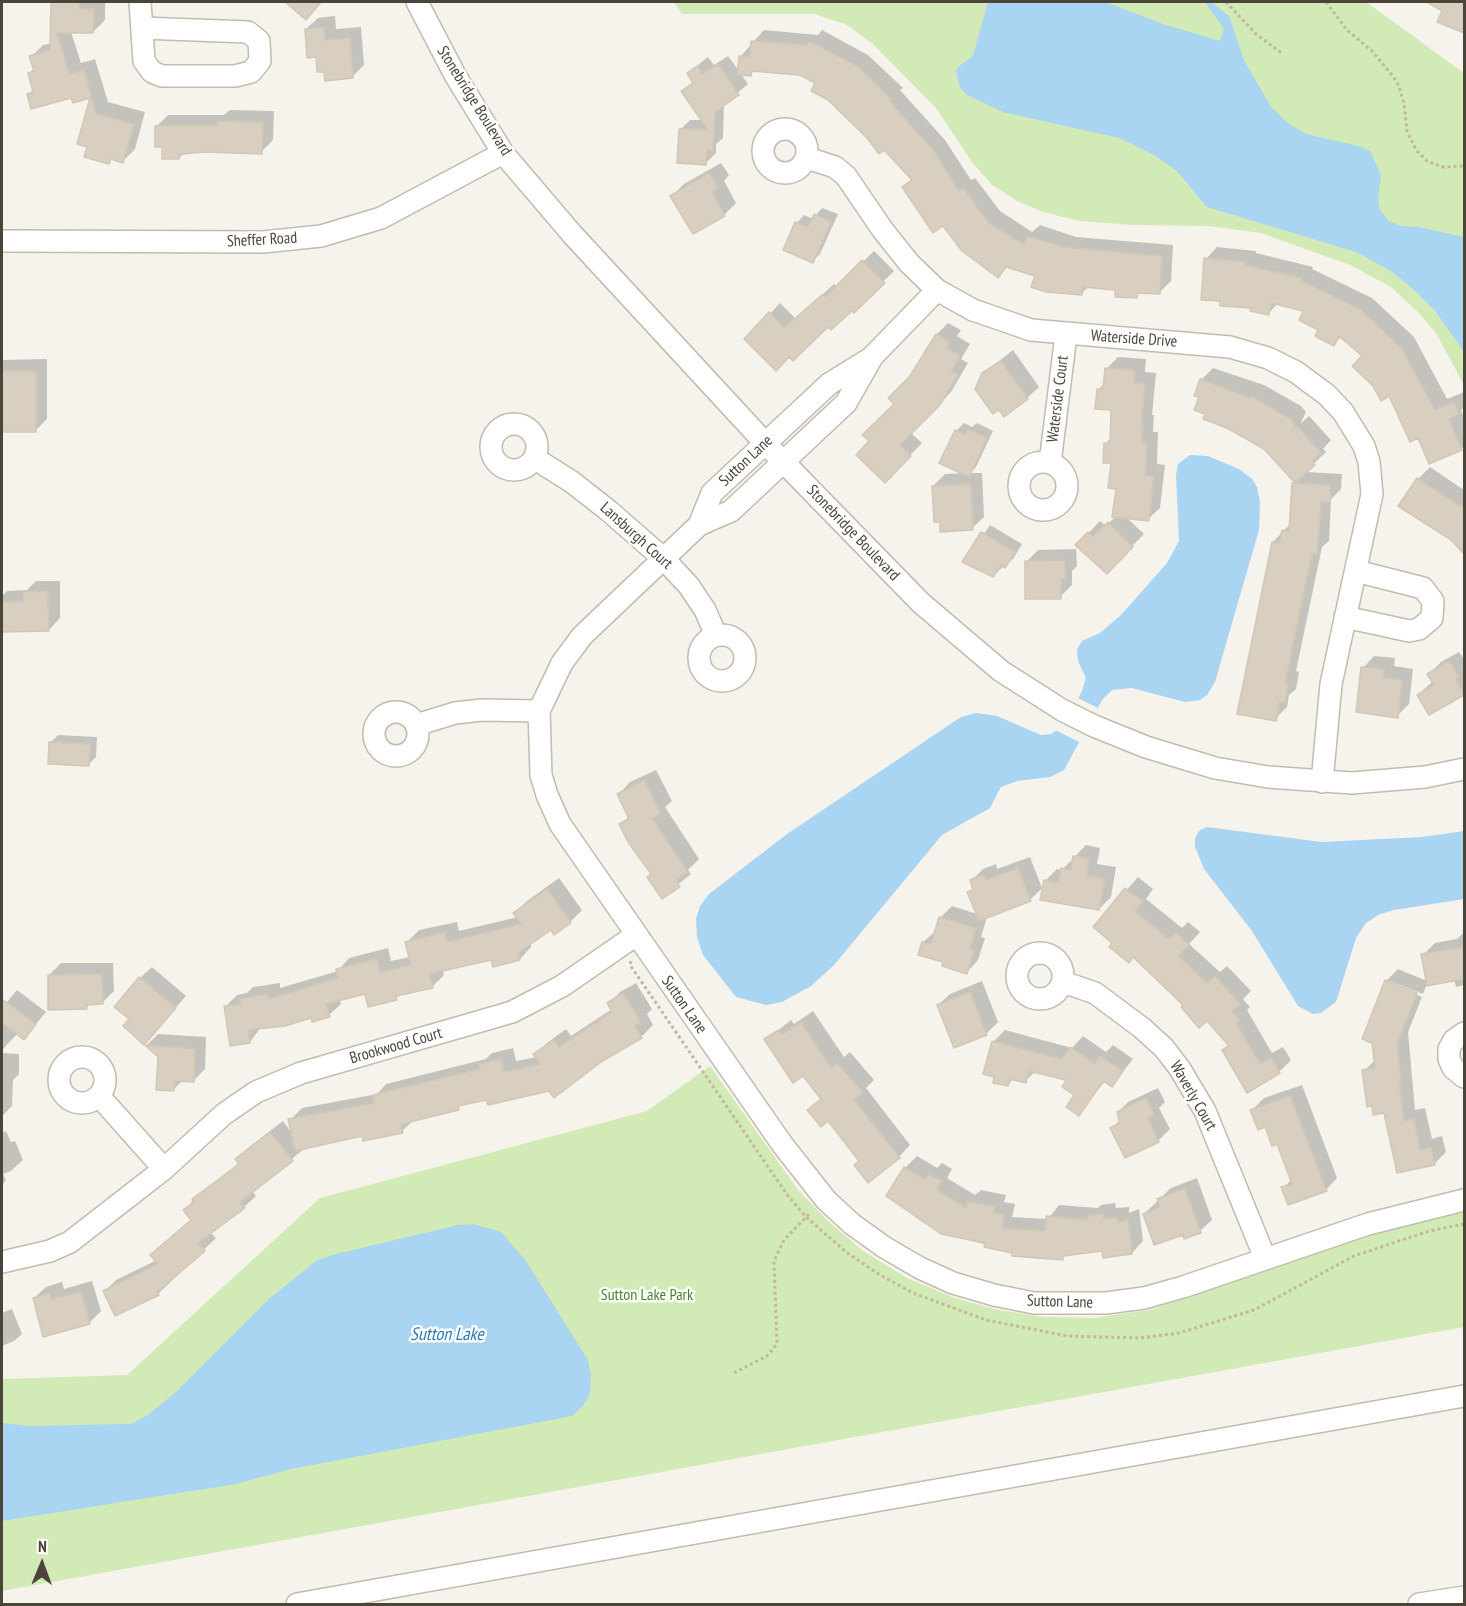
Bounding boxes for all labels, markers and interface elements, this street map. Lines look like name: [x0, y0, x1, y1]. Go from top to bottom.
street label: Stonebridge Boulevard: [433, 43, 515, 159]
street label: Sheffer Road: [226, 229, 298, 251]
street label: Waterside Drive: [1090, 326, 1178, 352]
street label: Waterside Court: [1043, 354, 1073, 444]
street label: Sutton Lane: [715, 431, 777, 491]
street label: Stonebridge Boulevard: [802, 481, 904, 585]
street label: Lansburgh Court: [596, 498, 676, 574]
street label: Sutton Lane: [657, 972, 711, 1038]
street label: Brookwood Court: [348, 1024, 444, 1068]
street label: Waverly Court: [1165, 1058, 1221, 1134]
park label: Sutton Lake Park: [601, 1285, 693, 1305]
street label: Sutton Lane: [1027, 1291, 1093, 1313]
water label: Sutton Lake: [410, 1324, 484, 1346]
north arrow: [12, 1534, 72, 1594]
text: N: [38, 1536, 47, 1556]

